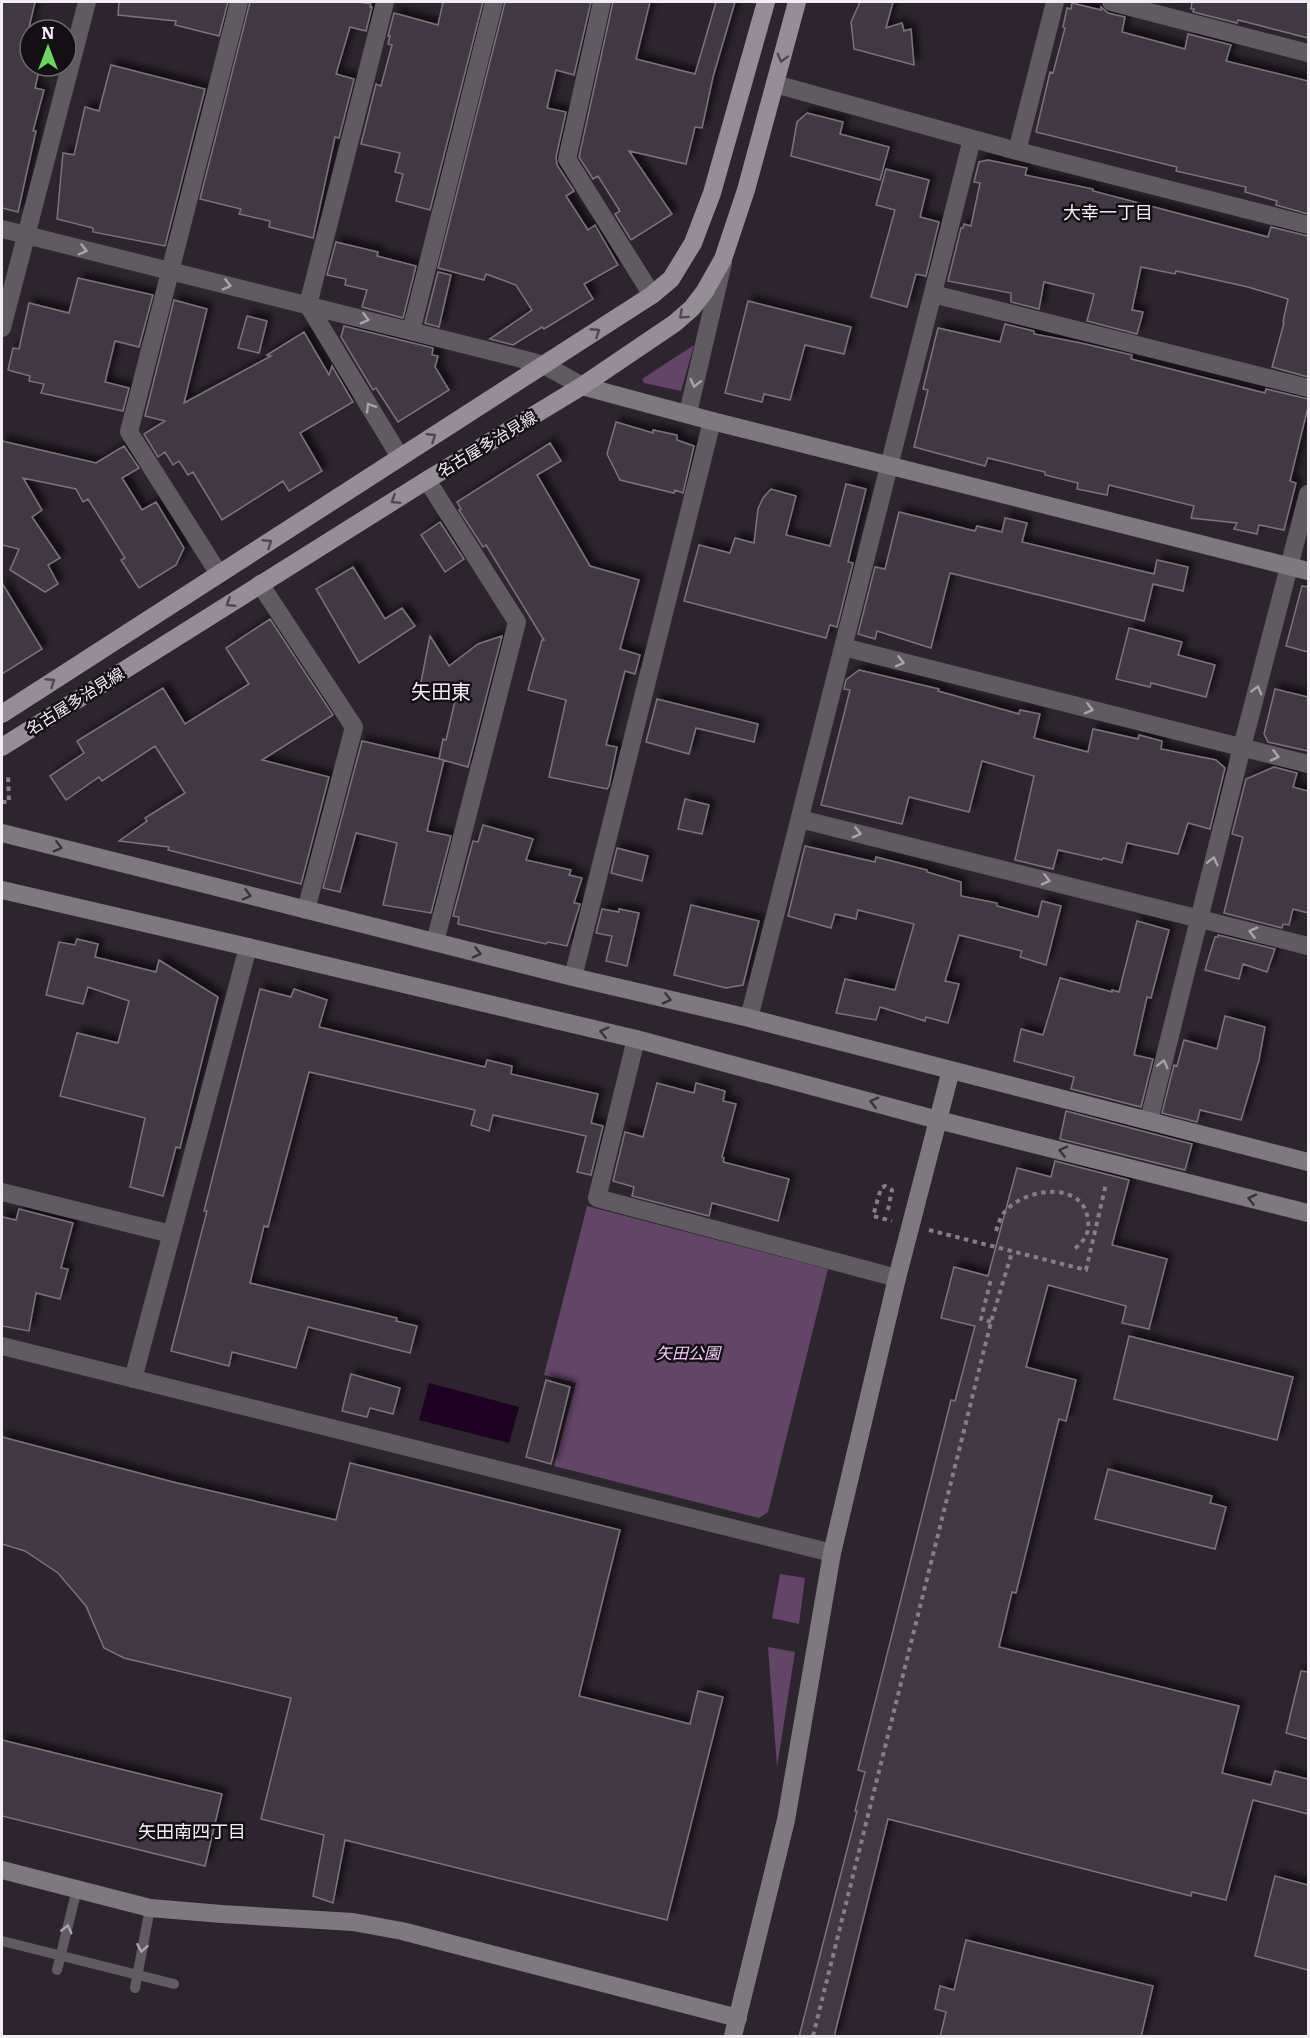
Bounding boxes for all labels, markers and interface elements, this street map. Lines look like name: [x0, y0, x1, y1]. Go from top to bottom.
north arrow: [18, 18, 78, 78]
text: N: [41, 20, 55, 44]
one-way arrow: [776, 53, 789, 63]
district label: 大幸一丁目: [1063, 198, 1153, 225]
one-way arrow: [78, 242, 88, 255]
one-way arrow: [222, 277, 232, 290]
one-way arrow: [679, 308, 690, 319]
one-way arrow: [360, 312, 370, 325]
one-way arrow: [589, 328, 600, 339]
one-way arrow: [689, 377, 702, 387]
one-way arrow: [366, 403, 378, 413]
street label: 名古屋多治見線: [432, 404, 541, 482]
one-way arrow: [425, 434, 436, 445]
one-way arrow: [391, 492, 401, 504]
one-way arrow: [261, 539, 272, 550]
one-way arrow: [226, 596, 237, 607]
one-way arrow: [895, 654, 905, 667]
street label: 名古屋多治見線: [21, 660, 128, 740]
district label: 矢田東: [411, 675, 471, 705]
one-way arrow: [45, 678, 55, 690]
one-way arrow: [1249, 686, 1262, 696]
one-way arrow: [1084, 701, 1094, 714]
one-way arrow: [1270, 748, 1280, 761]
one-way arrow: [852, 826, 862, 839]
one-way arrow: [53, 840, 63, 853]
one-way arrow: [1205, 857, 1218, 867]
one-way arrow: [1041, 873, 1051, 886]
one-way arrow: [242, 888, 252, 901]
one-way arrow: [1249, 927, 1259, 940]
one-way arrow: [472, 945, 482, 958]
one-way arrow: [661, 991, 671, 1004]
one-way arrow: [599, 1026, 609, 1039]
one-way arrow: [1155, 1059, 1168, 1069]
one-way arrow: [869, 1097, 879, 1110]
one-way arrow: [1058, 1146, 1069, 1158]
one-way arrow: [1247, 1193, 1257, 1206]
park label: 矢田公園: [656, 1340, 722, 1364]
district label: 矢田南四丁目: [138, 1817, 246, 1844]
one-way arrow: [59, 1924, 72, 1934]
one-way arrow: [137, 1943, 149, 1953]

